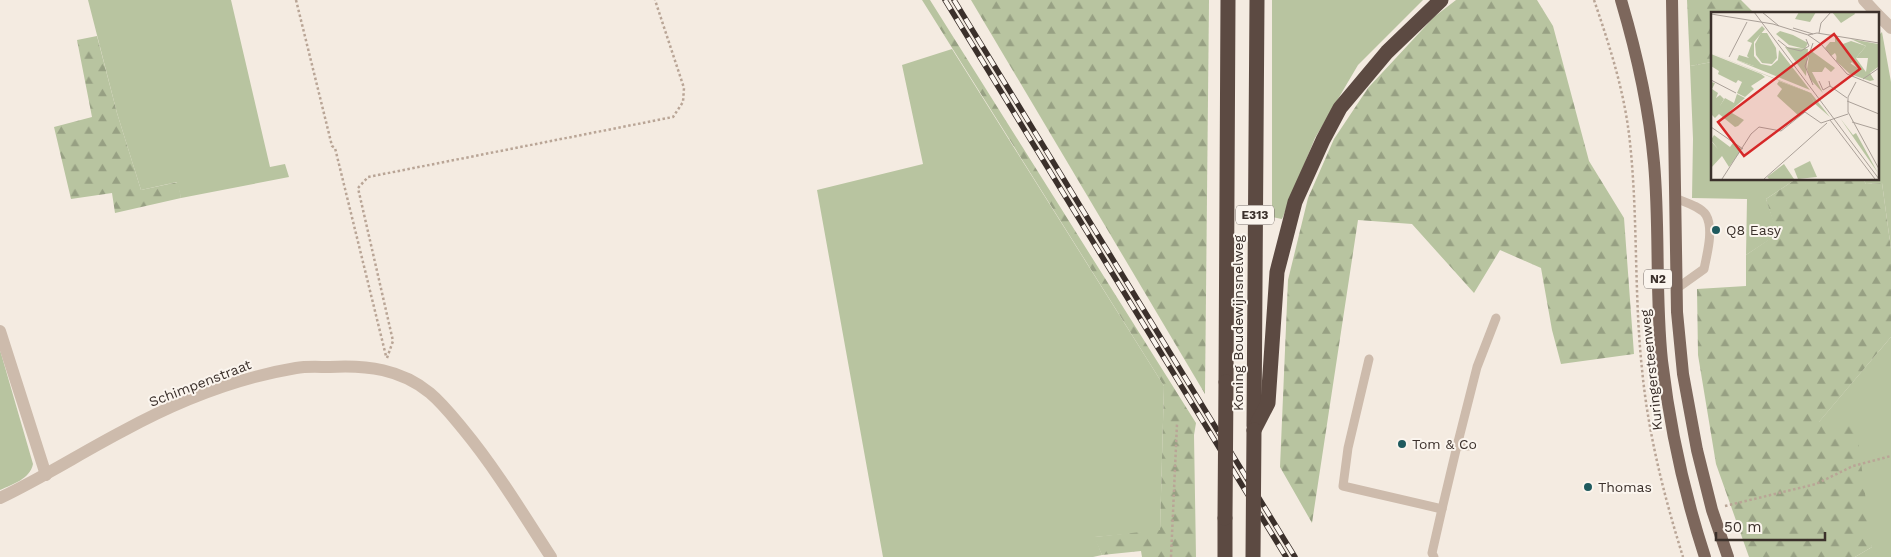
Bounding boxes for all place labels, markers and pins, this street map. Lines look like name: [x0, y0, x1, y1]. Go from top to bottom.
place label: Q8 Easy: [1726, 222, 1782, 238]
marker: Q8 Easy: [1710, 224, 1722, 236]
place label: Tom & Co: [1412, 436, 1477, 452]
marker: Tom & Co: [1396, 438, 1408, 450]
place label: Thomas: [1598, 479, 1652, 495]
marker: Thomas: [1582, 481, 1594, 493]

